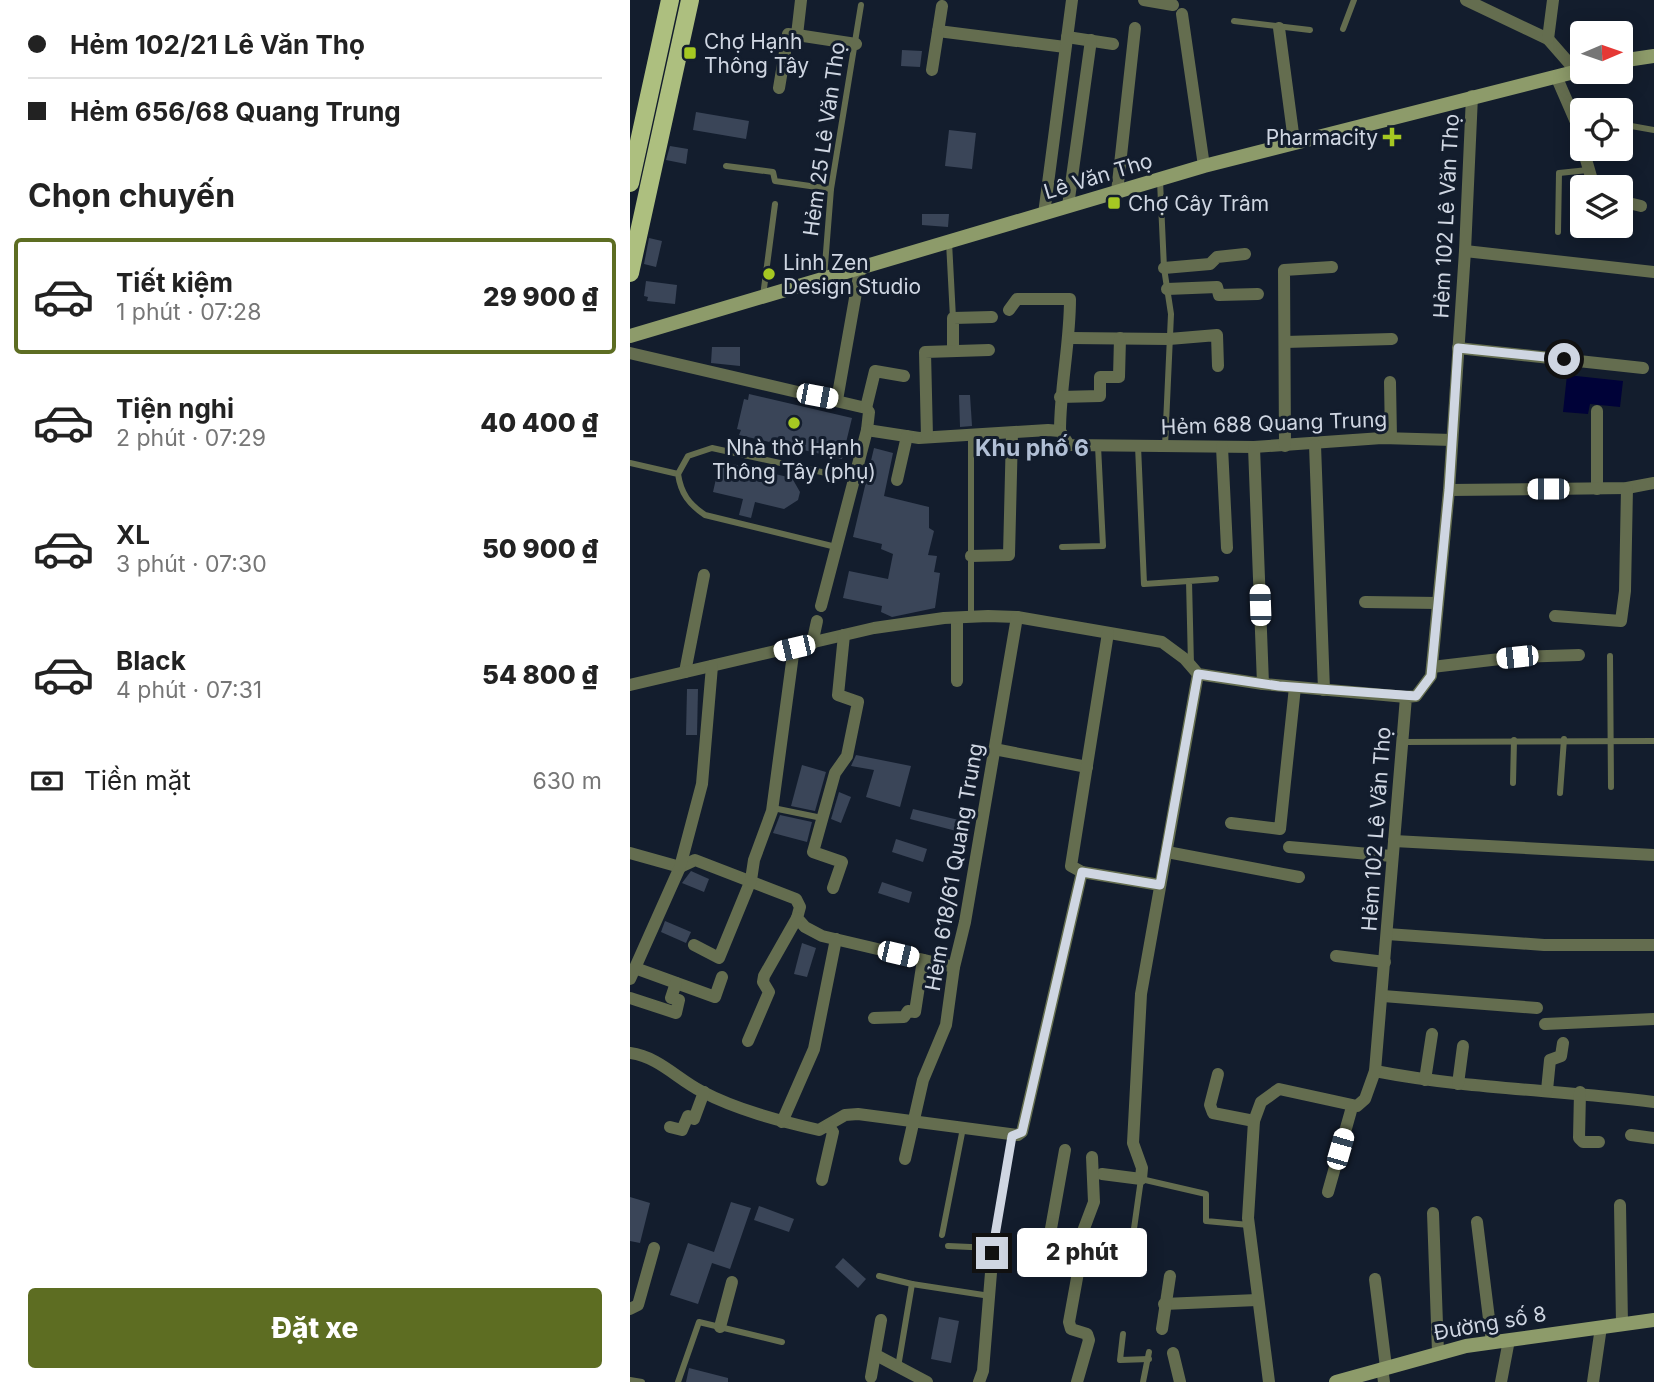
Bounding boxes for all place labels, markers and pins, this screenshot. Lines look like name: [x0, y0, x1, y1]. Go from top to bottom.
place label: Chợ Hạnh Thông Tây: [704, 29, 809, 78]
marker: Chợ Hạnh Thông Tây: [682, 45, 698, 61]
place label: Pharmacity: [1266, 125, 1378, 150]
marker: Pharmacity: [1384, 129, 1400, 145]
place label: Chợ Cây Trâm: [1128, 191, 1269, 216]
marker: Chợ Cây Trâm: [1106, 195, 1122, 211]
place label: Linh Zen Design Studio: [783, 250, 921, 299]
marker: Linh Zen Design Studio: [761, 266, 777, 282]
marker: Nhà thờ Hạnh Thông Tây (phụ): [786, 415, 802, 431]
place label: Nhà thờ Hạnh Thông Tây (phụ): [712, 435, 876, 484]

